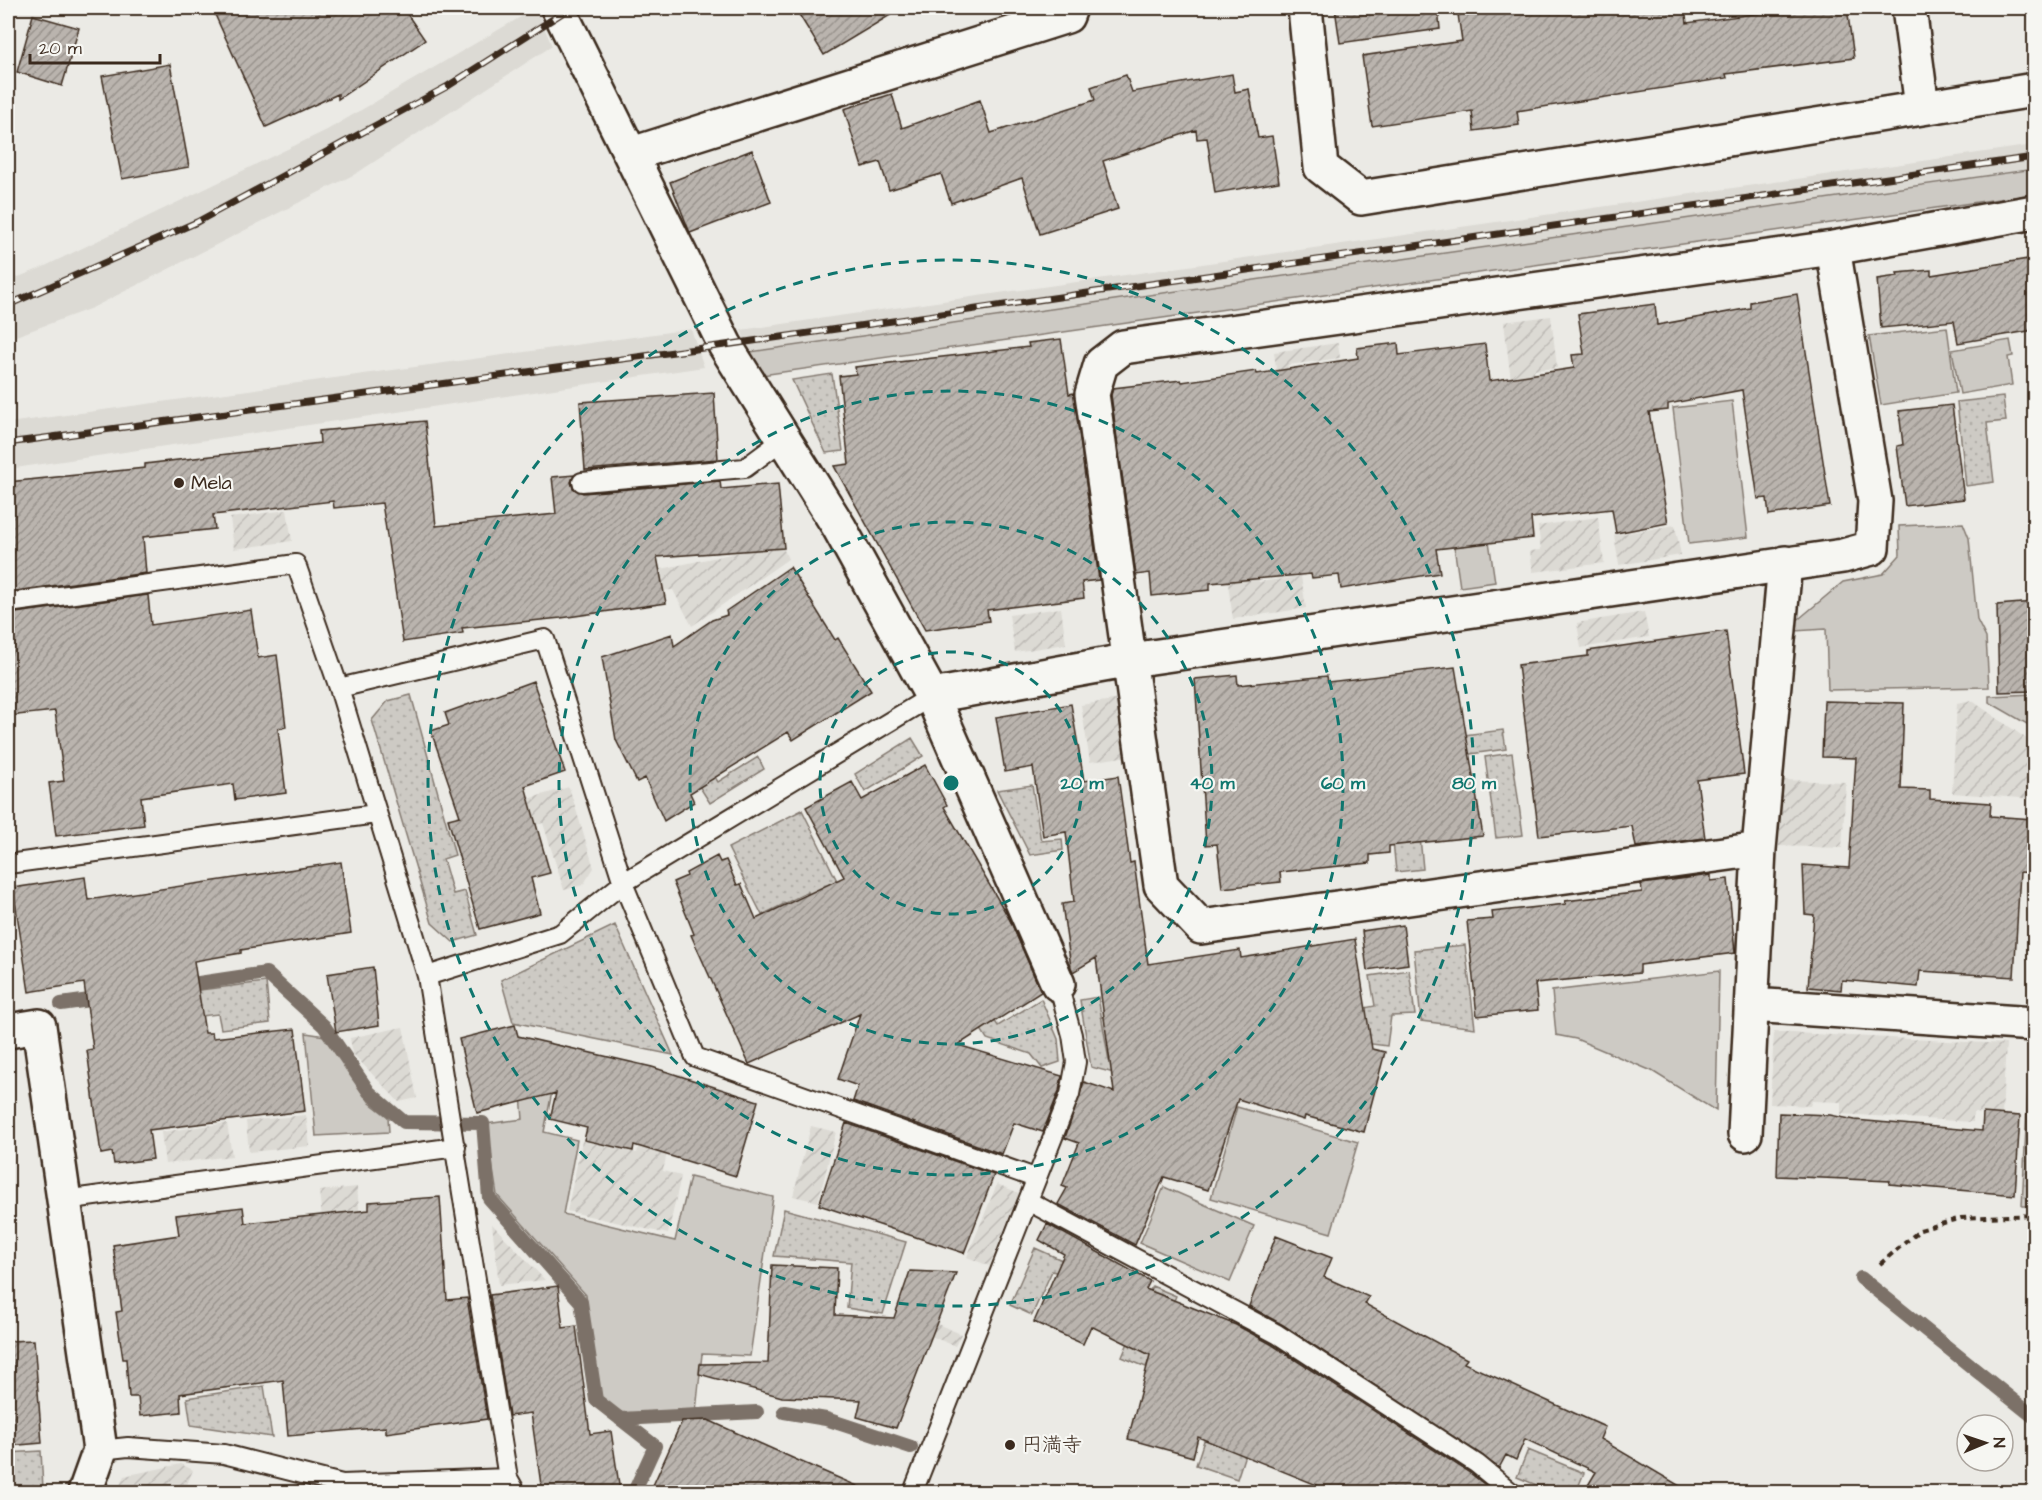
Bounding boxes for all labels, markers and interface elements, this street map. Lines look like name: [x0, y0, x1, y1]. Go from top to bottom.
scale bar: [30, 27, 160, 65]
text: 20 m: [39, 36, 82, 61]
place label: Mela: [191, 469, 232, 497]
marker: Mela: [172, 476, 186, 490]
text: 20 m: [1060, 771, 1104, 796]
text: 40 m: [1190, 771, 1235, 796]
text: 60 m: [1321, 771, 1366, 796]
text: 80 m: [1452, 771, 1497, 796]
centre of rings: [941, 773, 961, 793]
north arrow: [1955, 1413, 2015, 1473]
place label: 円満寺: [1022, 1431, 1082, 1459]
text: N: [1988, 1437, 2010, 1448]
marker: 円満寺: [1003, 1438, 1017, 1452]

